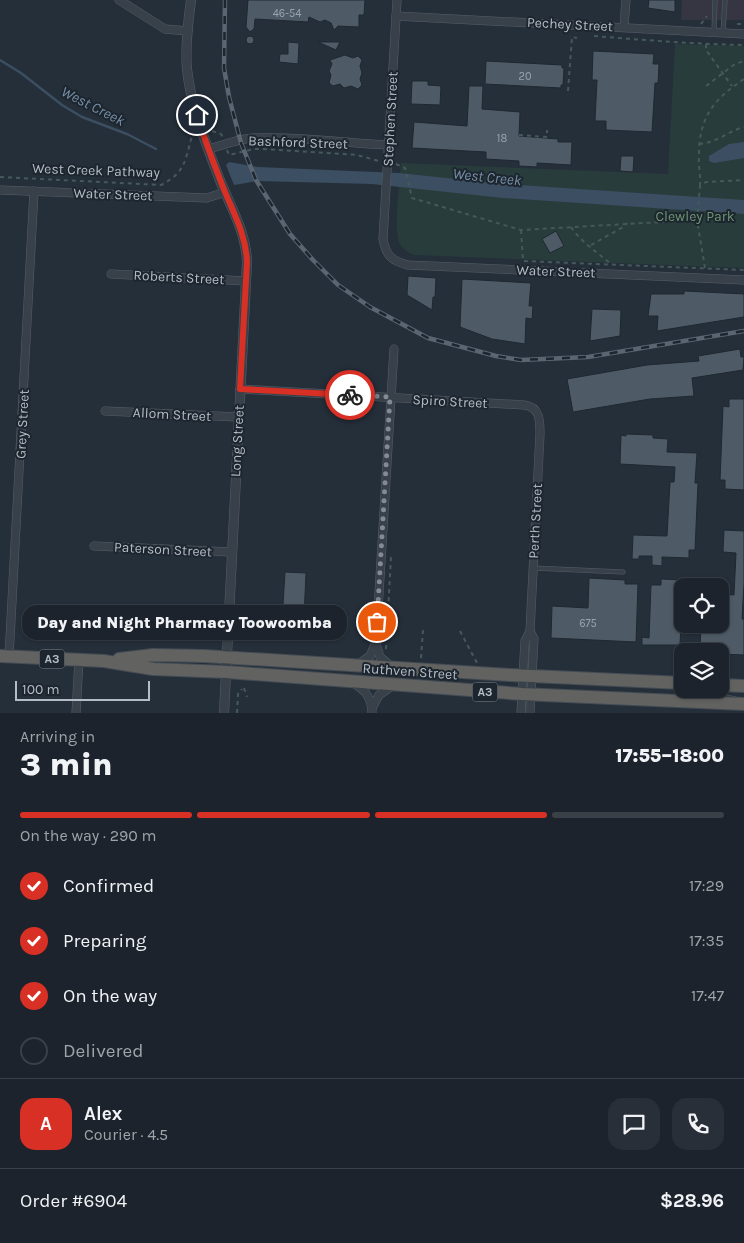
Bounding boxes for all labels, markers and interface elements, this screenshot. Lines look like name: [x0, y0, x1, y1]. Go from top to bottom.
house number: 46-54: [273, 7, 301, 20]
street label: Pechey Street: [527, 14, 613, 35]
house number: 20: [519, 70, 531, 83]
street label: Stephen Street: [380, 71, 401, 167]
water label: West Creek: [58, 82, 128, 130]
pin: [176, 94, 218, 136]
icon: home: [183, 101, 211, 129]
street label: Bashford Street: [248, 132, 348, 153]
house number: 18: [497, 132, 507, 145]
street label: West Creek Pathway: [32, 160, 161, 181]
water label: West Creek: [452, 164, 523, 190]
street label: Water Street: [73, 185, 153, 204]
park label: Clewley Park: [655, 208, 735, 225]
street label: Water Street: [516, 262, 596, 281]
street label: Roberts Street: [133, 267, 225, 288]
courier: [325, 370, 375, 420]
icon: bike: [336, 381, 364, 409]
street label: Grey Street: [12, 389, 33, 459]
street label: Spiro Street: [412, 391, 488, 412]
street label: Allom Street: [132, 404, 212, 425]
street label: Long Street: [227, 404, 248, 478]
street label: Perth Street: [525, 483, 546, 559]
street label: Paterson Street: [114, 538, 212, 561]
map controls: [674, 578, 729, 698]
button: locate: [674, 578, 729, 633]
pin: [356, 601, 398, 643]
callout: Day and Night Pharmacy Toowoomba: [22, 604, 347, 640]
icon: bag: [363, 608, 391, 636]
text: Day and Night Pharmacy Toowoomba: [37, 613, 332, 632]
house number: 675: [579, 617, 597, 630]
button: layers: [674, 643, 729, 698]
road number: A3: [40, 650, 64, 669]
street label: Ruthven Street: [362, 660, 458, 683]
scale bar: [15, 678, 150, 701]
text: 100 m: [22, 681, 60, 698]
road number: A3: [472, 682, 498, 702]
text: Arriving in: [20, 727, 95, 746]
text: 17:55–18:00: [615, 745, 724, 767]
text: 3 min: [20, 746, 113, 783]
text: On the way · 290 m: [20, 826, 157, 845]
icon: check: [20, 872, 48, 900]
text: Confirmed: [63, 875, 154, 897]
text: 17:29: [689, 876, 724, 895]
icon: check: [20, 927, 48, 955]
text: Preparing: [63, 930, 146, 952]
text: 17:35: [689, 931, 724, 950]
icon: check: [20, 982, 48, 1010]
text: On the way: [63, 985, 157, 1007]
text: 17:47: [691, 986, 724, 1005]
text: Delivered: [63, 1040, 143, 1062]
button: chat: [608, 1098, 660, 1150]
button: phone: [672, 1098, 724, 1150]
text: Alex: [84, 1103, 122, 1125]
text: A: [40, 1113, 52, 1135]
text: Courier · 4.5: [84, 1125, 168, 1144]
text: Order #6904: [20, 1190, 127, 1212]
text: $28.96: [660, 1190, 724, 1212]

